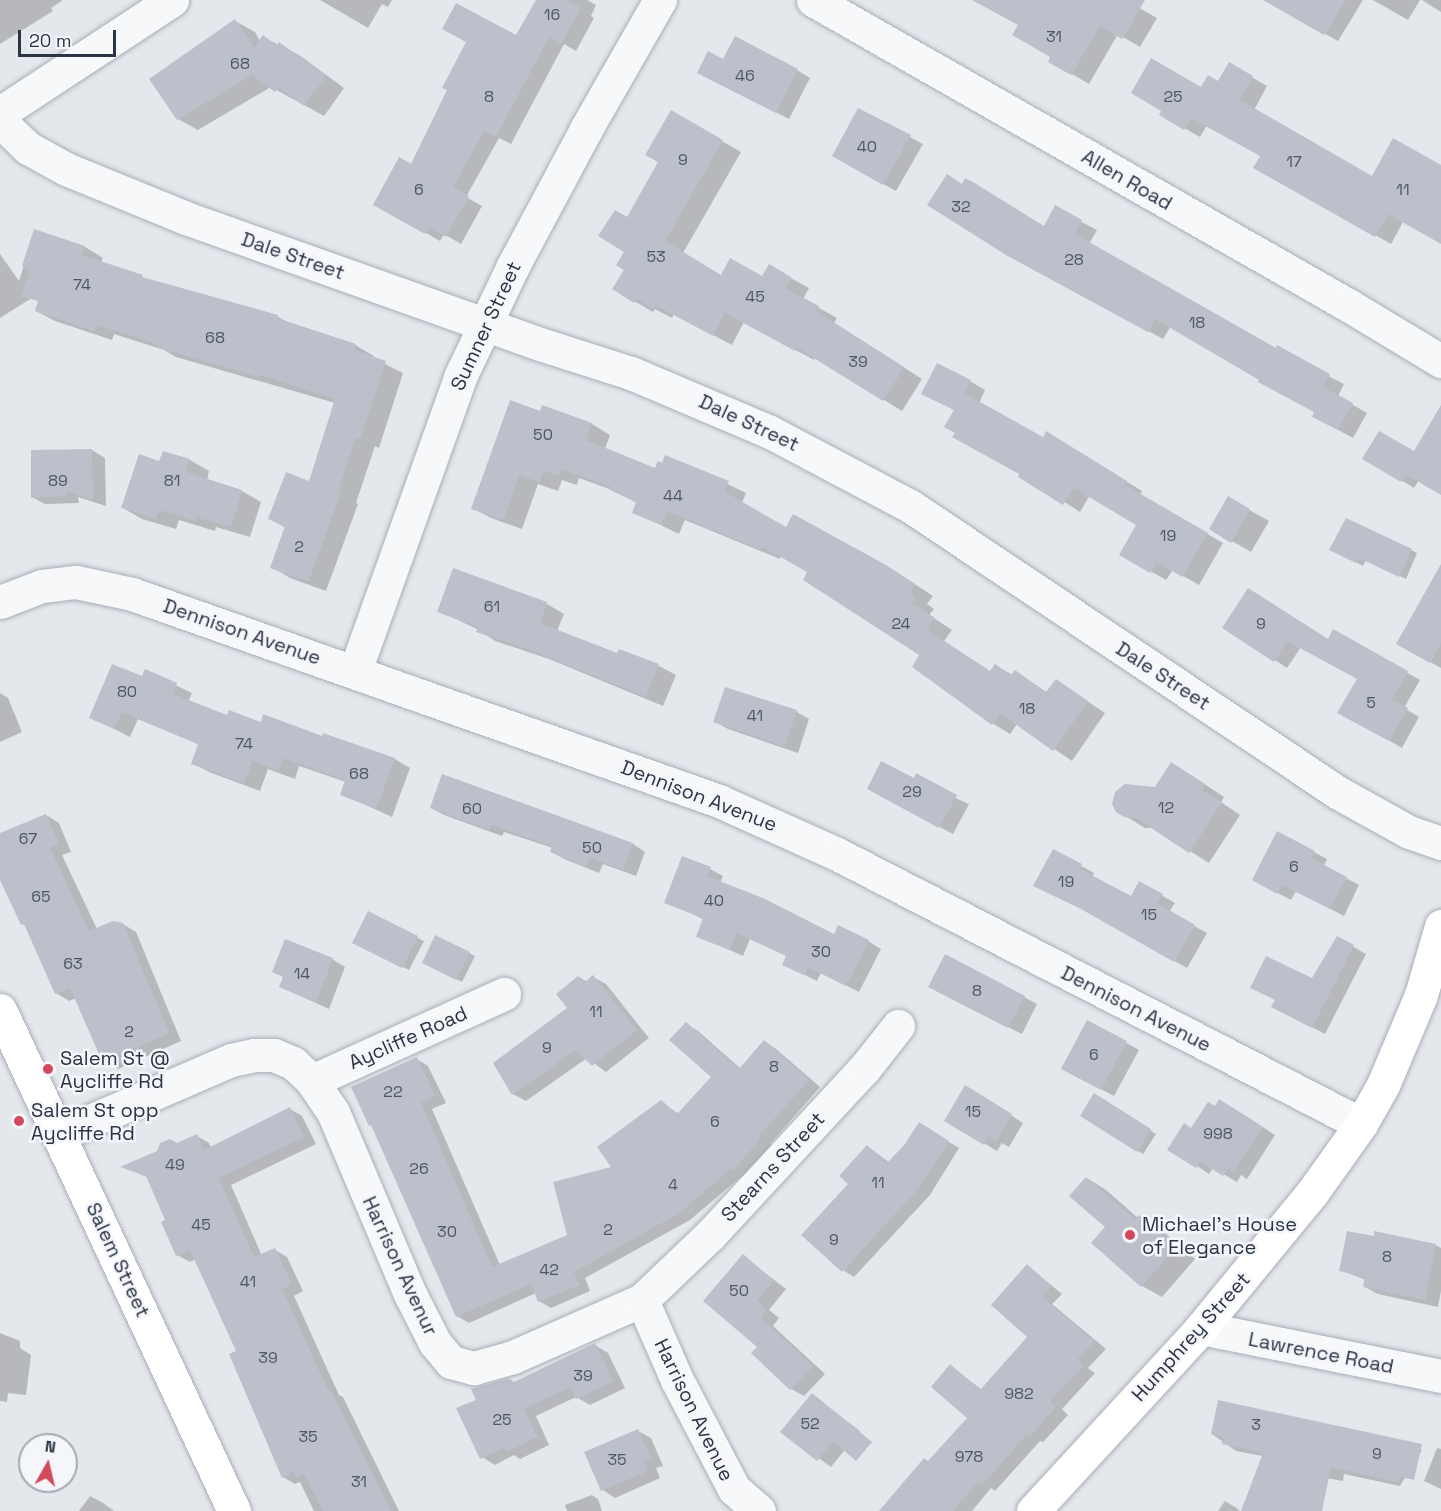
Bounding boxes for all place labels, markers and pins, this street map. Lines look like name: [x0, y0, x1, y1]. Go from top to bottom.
place label: Salem St @ Aycliffe Rd: [60, 1046, 170, 1093]
marker: Salem St @ Aycliffe Rd: [41, 1062, 55, 1076]
place label: Salem St opp Aycliffe Rd: [31, 1098, 159, 1145]
marker: Salem St opp Aycliffe Rd: [12, 1114, 26, 1128]
place label: Michael's House of Elegance: [1142, 1212, 1297, 1259]
marker: Michael's House of Elegance: [1123, 1228, 1137, 1242]

